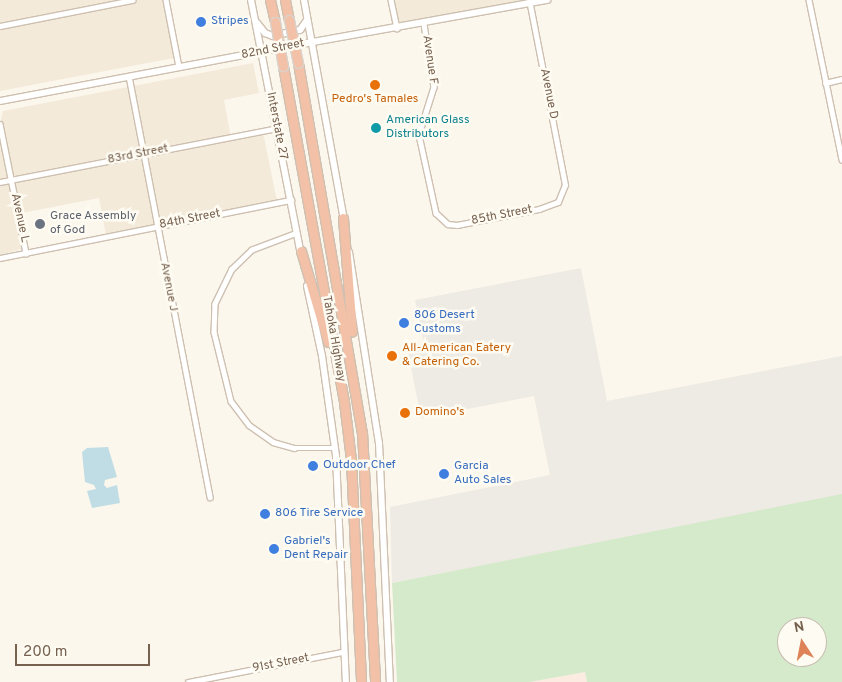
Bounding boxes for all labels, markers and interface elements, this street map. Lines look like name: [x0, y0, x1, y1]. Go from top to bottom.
place label: Stripes: [211, 15, 249, 29]
marker: Stripes: [195, 16, 207, 28]
street label: Avenue F: [418, 34, 440, 86]
street label: 82nd Street: [240, 37, 306, 63]
street label: Avenue D: [536, 68, 560, 120]
marker: Pedro's Tamales: [369, 79, 381, 91]
street label: Interstate 27: [262, 91, 290, 161]
place label: Pedro's Tamales: [331, 93, 419, 107]
place label: American Glass Distributors: [386, 114, 470, 142]
marker: American Glass Distributors: [370, 122, 382, 134]
street label: 83rd Street: [106, 142, 170, 168]
street label: Avenue L: [7, 192, 31, 244]
street label: 85th Street: [470, 203, 534, 229]
street label: 84th Street: [158, 207, 222, 233]
place label: Grace Assembly of God: [50, 210, 137, 238]
marker: Grace Assembly of God: [34, 218, 46, 230]
street label: Avenue J: [156, 261, 180, 313]
street label: Tahoka Highway: [318, 295, 348, 383]
place label: 806 Desert Customs: [414, 309, 475, 337]
marker: 806 Desert Customs: [398, 317, 410, 329]
place label: All-American Eatery & Catering Co.: [402, 342, 511, 370]
marker: All-American Eatery & Catering Co.: [386, 350, 398, 362]
place label: Domino's: [415, 406, 465, 420]
marker: Domino's: [399, 407, 411, 419]
place label: Outdoor Chef: [323, 459, 396, 473]
marker: Outdoor Chef: [307, 460, 319, 472]
place label: Garcia Auto Sales: [454, 460, 511, 488]
marker: Garcia Auto Sales: [438, 468, 450, 480]
place label: 806 Tire Service: [275, 507, 364, 521]
marker: 806 Tire Service: [259, 508, 271, 520]
place label: Gabriel's Dent Repair: [284, 535, 348, 563]
marker: Gabriel's Dent Repair: [268, 543, 280, 555]
north arrow: [777, 617, 827, 667]
text: N: [793, 618, 806, 637]
scale bar: [18, 634, 152, 666]
text: 200 m: [23, 643, 68, 662]
street label: 91st Street: [252, 651, 310, 677]

